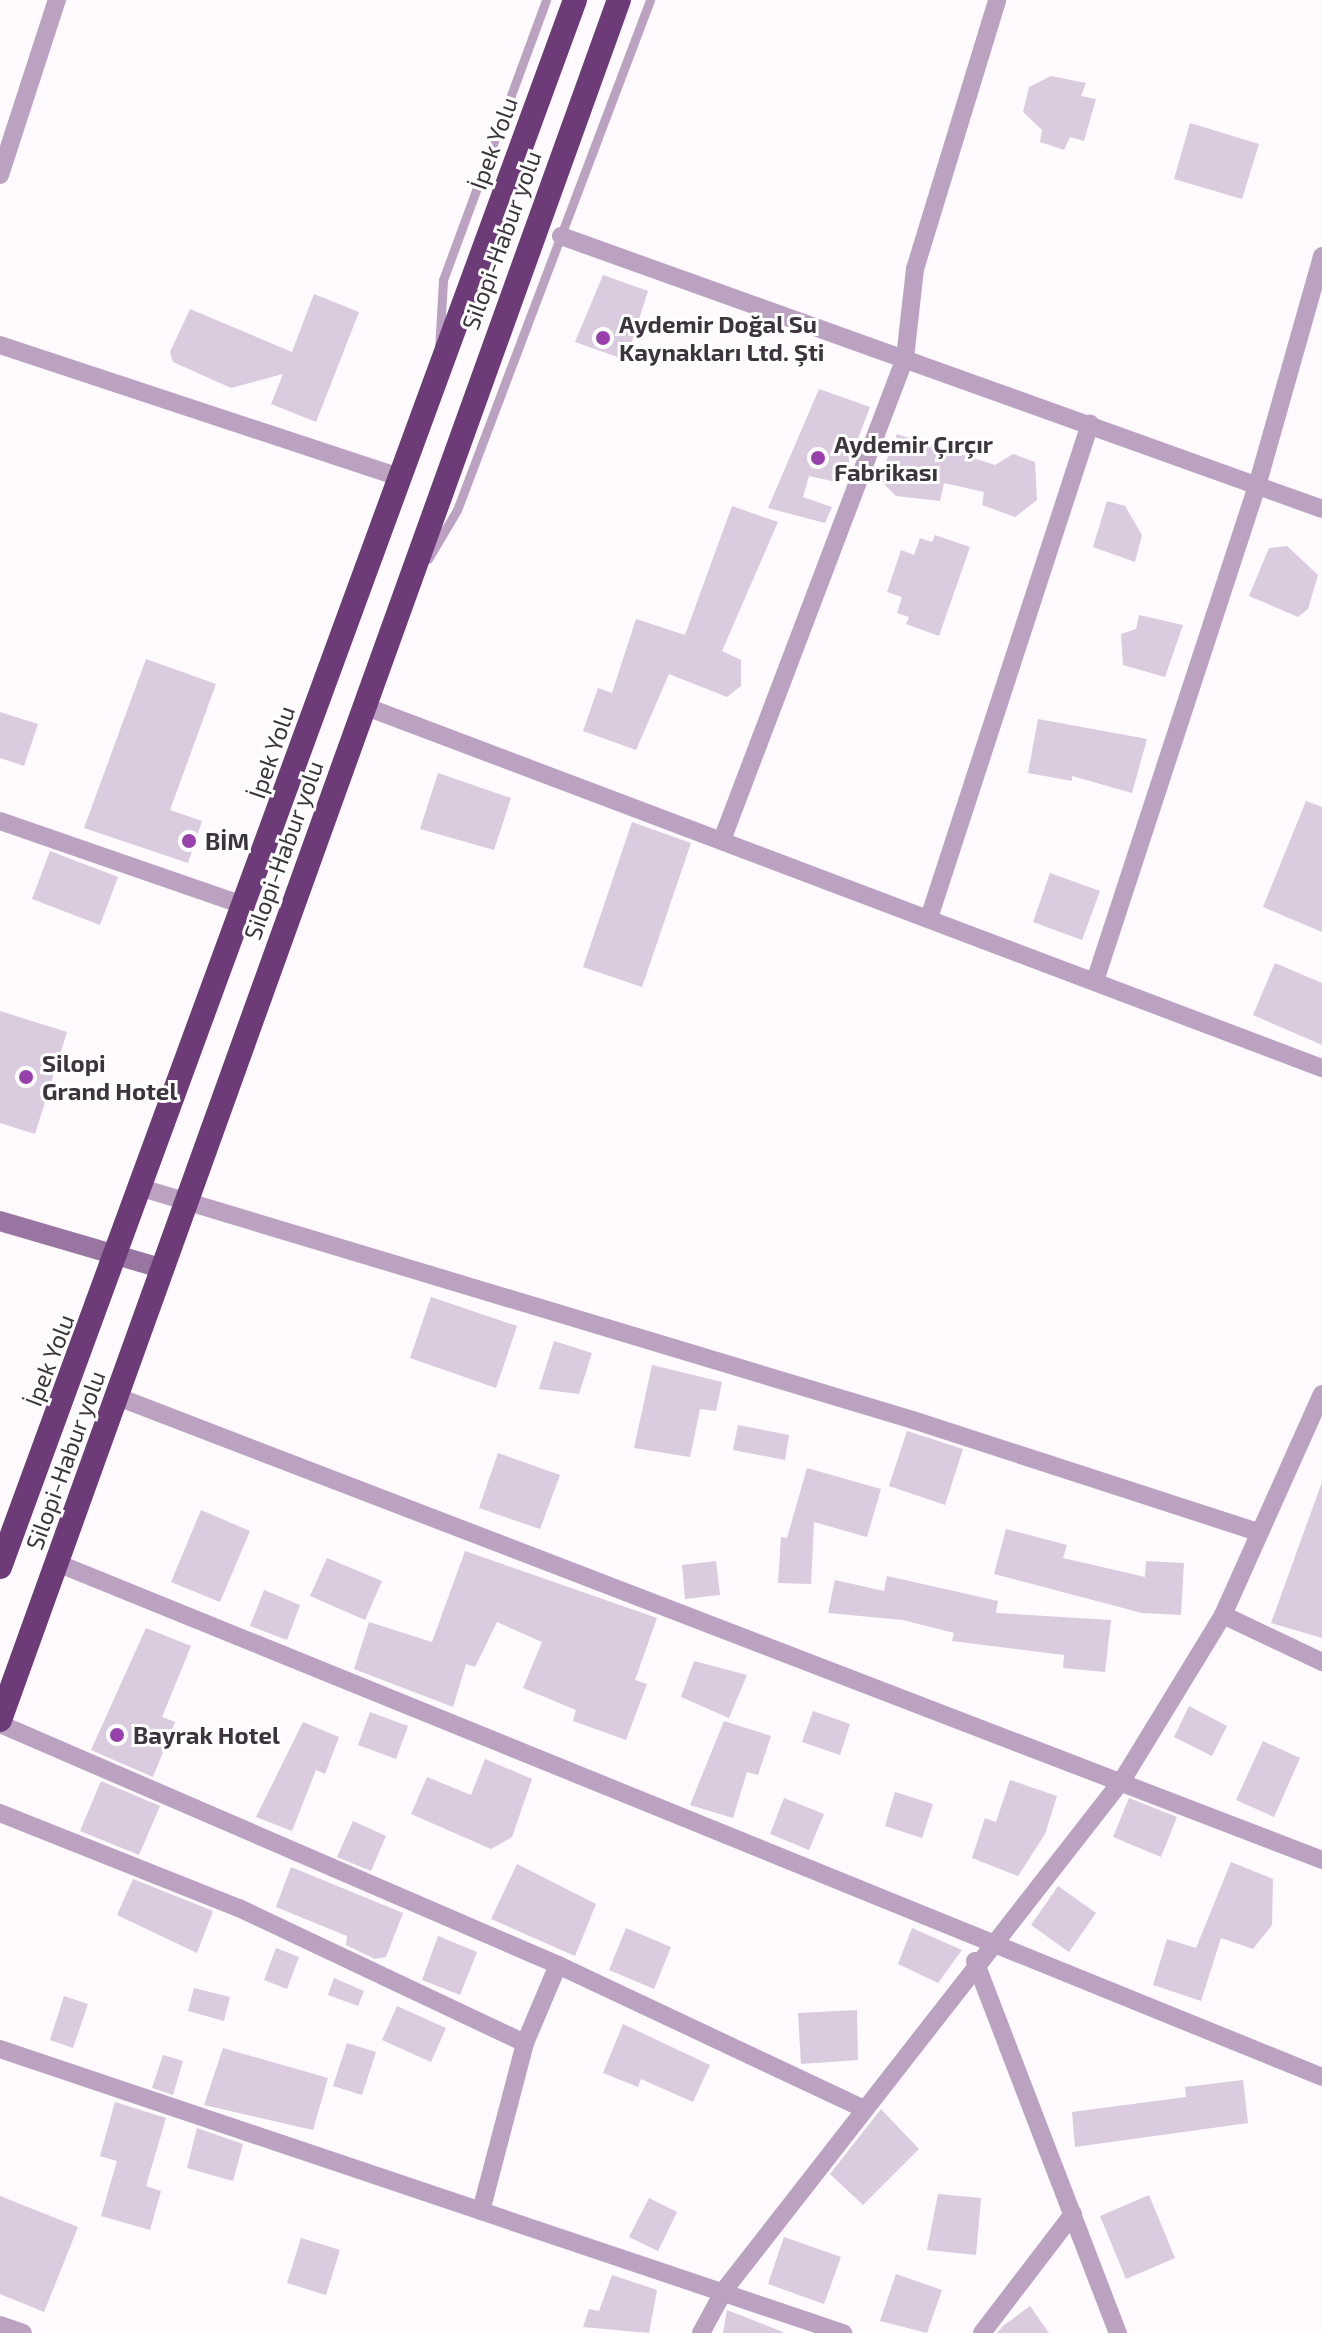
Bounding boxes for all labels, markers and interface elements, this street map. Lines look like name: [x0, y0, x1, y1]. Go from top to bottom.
street label: İpek Yolu: [463, 92, 523, 194]
street label: Silopi-Habur yolu: [455, 146, 547, 334]
place label: Aydemir Doğal Su Kaynakları Ltd. Şti: [619, 310, 824, 366]
marker: Aydemir Doğal Su Kaynakları Ltd. Şti: [594, 329, 612, 347]
place label: Aydemir Çırçır Fabrikası: [834, 430, 994, 486]
marker: Aydemir Çırçır Fabrikası: [809, 449, 827, 467]
street label: İpek Yolu: [242, 701, 300, 803]
street label: Silopi-Habur yolu: [237, 756, 329, 944]
place label: BİM: [205, 827, 249, 855]
marker: BİM: [180, 832, 198, 850]
place label: Silopi Grand Hotel: [42, 1049, 177, 1105]
marker: Silopi Grand Hotel: [17, 1068, 35, 1086]
street label: İpek Yolu: [18, 1309, 80, 1411]
street label: Silopi-Habur yolu: [19, 1366, 111, 1554]
place label: Bayrak Hotel: [133, 1721, 280, 1749]
marker: Bayrak Hotel: [108, 1726, 126, 1744]

